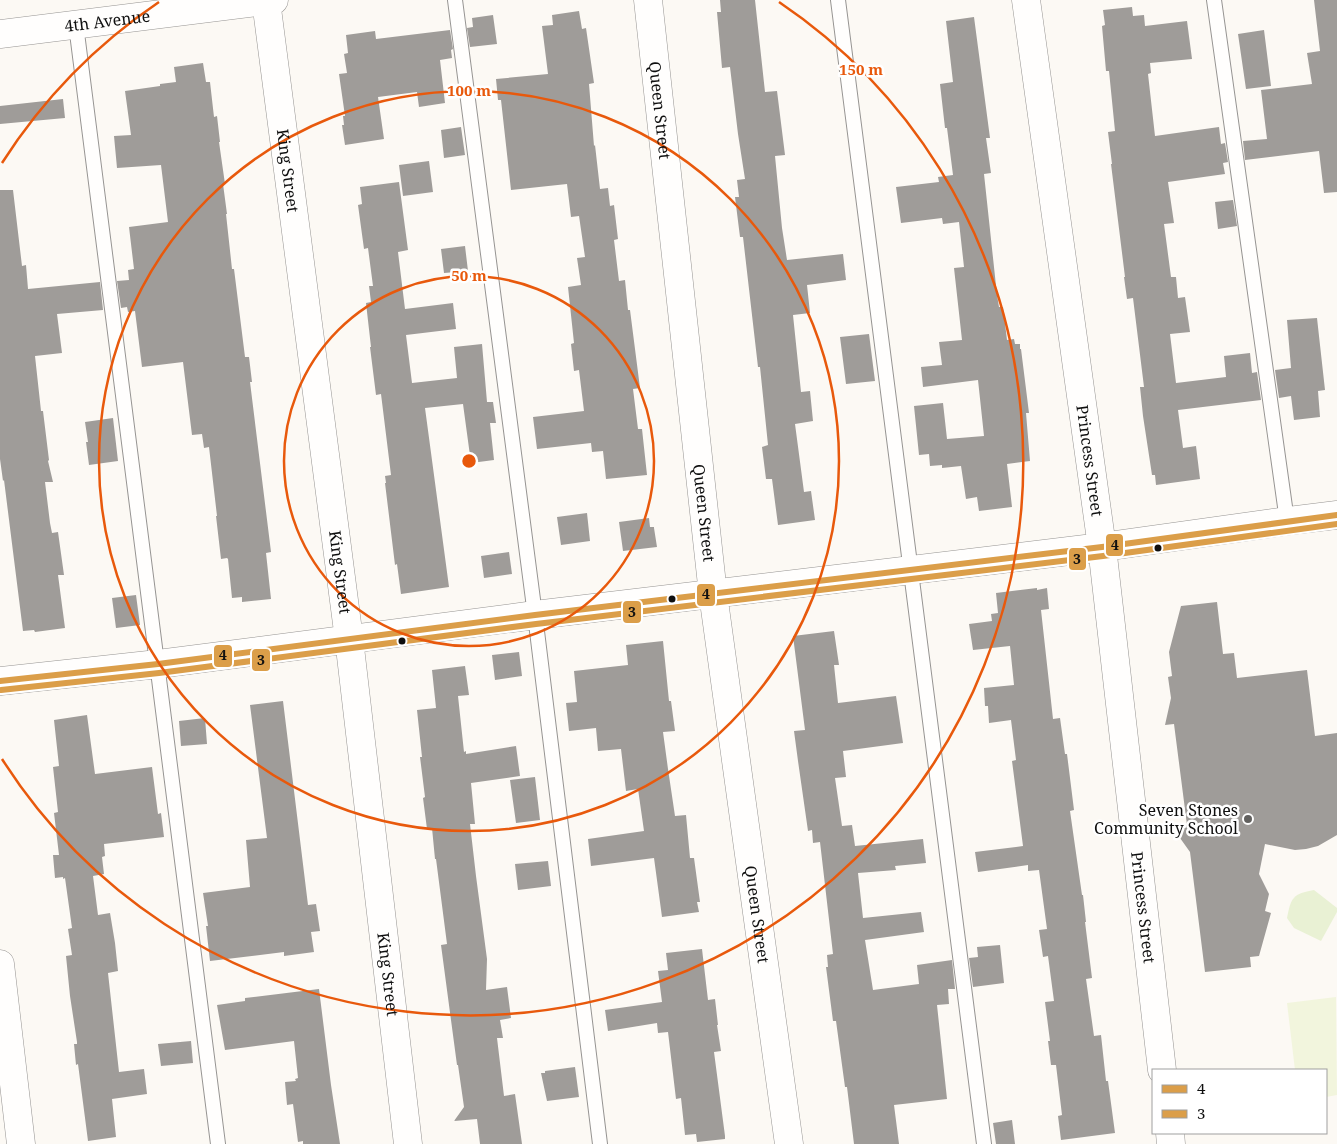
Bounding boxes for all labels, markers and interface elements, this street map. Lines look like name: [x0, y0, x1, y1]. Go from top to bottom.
street label: 4th Avenue: [63, 4, 151, 37]
text: 150 m: [839, 59, 883, 79]
street label: Queen Street: [644, 60, 676, 161]
text: 100 m: [447, 80, 491, 100]
street label: King Street: [272, 127, 304, 214]
text: 50 m: [451, 265, 487, 285]
street label: Princess Street: [1071, 403, 1109, 518]
centre of rings: [460, 452, 478, 470]
street label: Queen Street: [688, 463, 720, 563]
street label: King Street: [324, 529, 357, 616]
line badge: 4: [1105, 533, 1124, 557]
text: 4: [1111, 535, 1119, 554]
unlabelled marker: [1153, 543, 1163, 553]
line badge: 3: [1068, 547, 1087, 571]
text: 3: [1073, 549, 1081, 568]
line badge: 4: [696, 583, 716, 607]
text: 4: [702, 584, 710, 603]
unlabelled marker: [667, 594, 677, 604]
line badge: 3: [622, 600, 642, 624]
text: 3: [628, 602, 636, 621]
unlabelled marker: [397, 636, 407, 646]
line badge: 4: [213, 644, 233, 668]
text: 4: [219, 645, 227, 664]
line badge: 3: [251, 648, 271, 672]
text: 3: [257, 650, 265, 669]
place label: Seven Stones Community School: [1094, 799, 1238, 839]
marker: Seven Stones Community School: [1242, 813, 1254, 825]
street label: Princess Street: [1126, 850, 1161, 965]
street label: Queen Street: [740, 864, 775, 965]
street label: King Street: [372, 931, 404, 1018]
legend: [1152, 1069, 1327, 1134]
text: 4: [1197, 1078, 1206, 1098]
text: 3: [1197, 1103, 1205, 1123]

